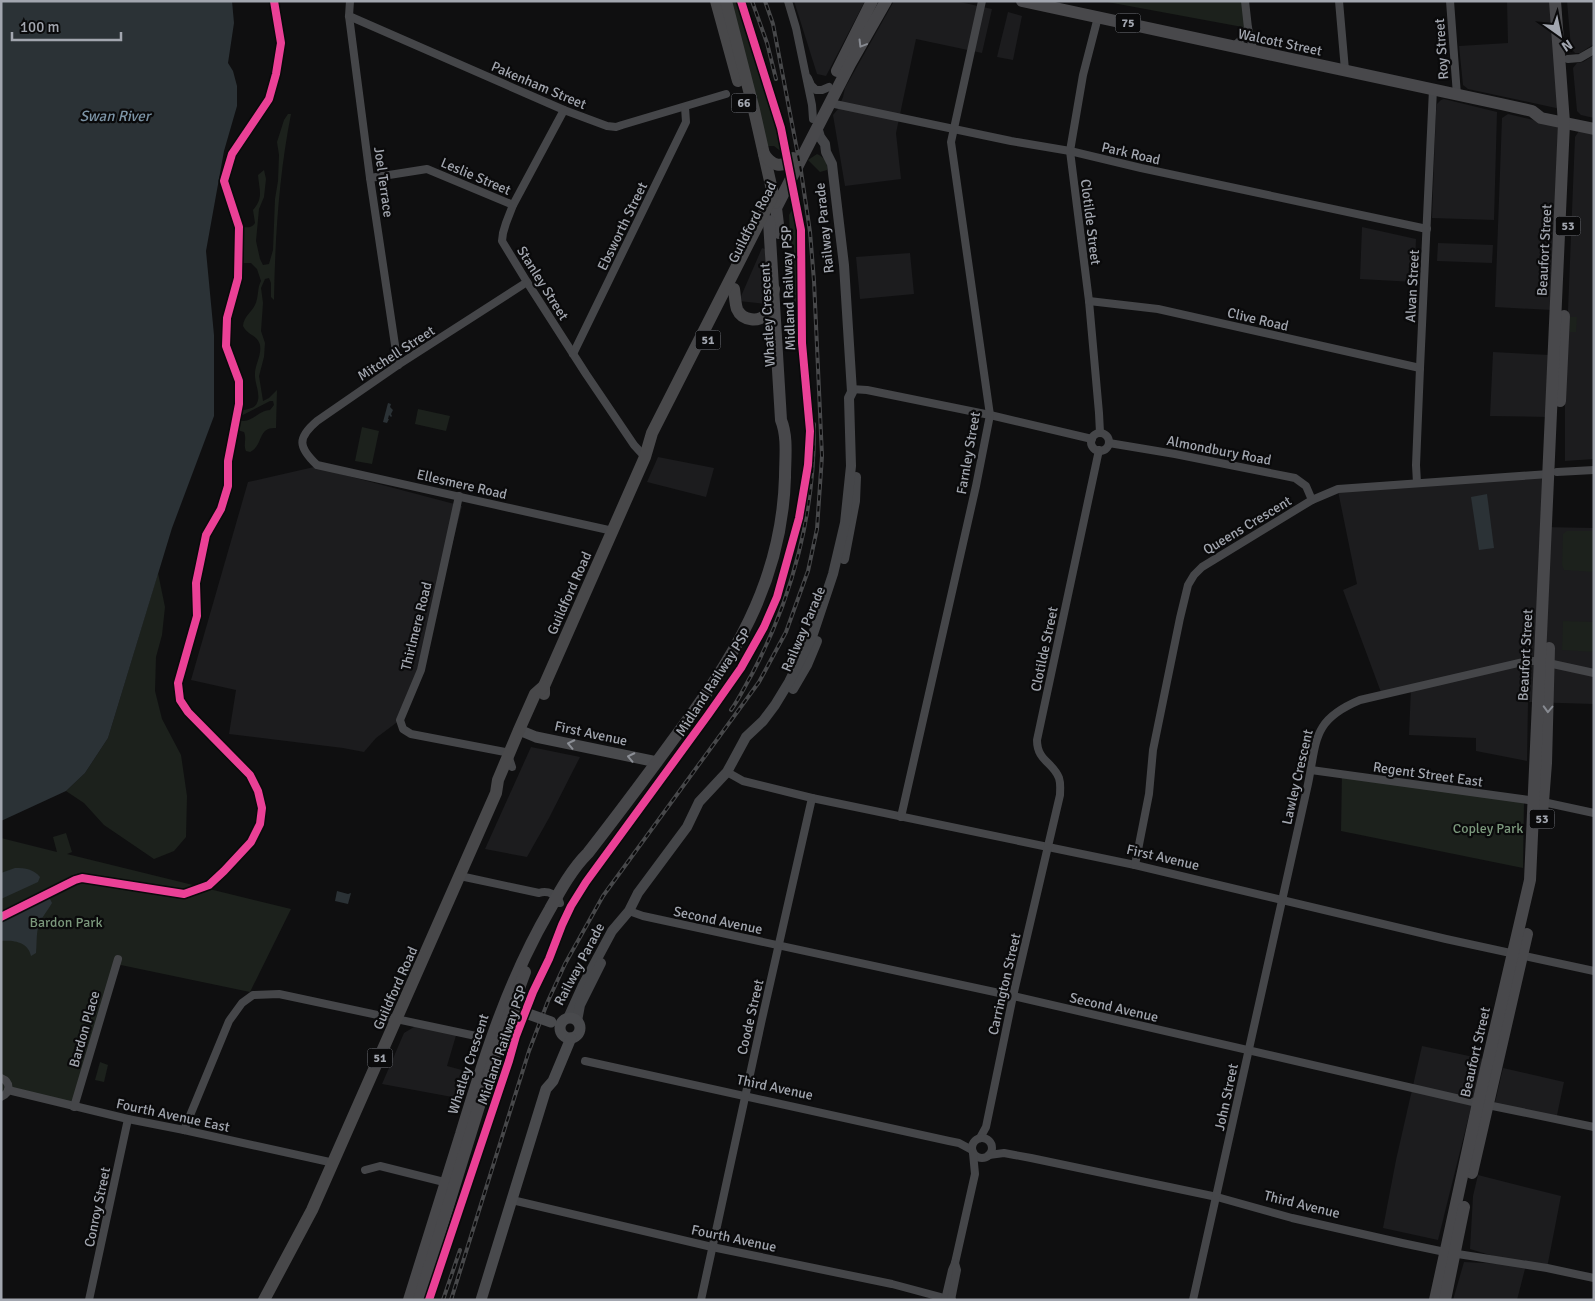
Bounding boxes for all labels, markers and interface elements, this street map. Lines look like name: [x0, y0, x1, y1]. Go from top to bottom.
scale bar: [12, 10, 121, 42]
north arrow: [1535, 10, 1585, 60]
road number: 75: [1116, 13, 1140, 32]
text: 100 m: [20, 18, 60, 36]
street label: Roy Street: [1431, 18, 1452, 80]
street label: Walcott Street: [1236, 25, 1324, 60]
text: N: [1558, 36, 1576, 55]
one-way arrow: [859, 38, 869, 47]
street label: Pakenham Street: [489, 58, 589, 113]
road number: 66: [732, 94, 756, 112]
water label: Swan River: [80, 107, 153, 125]
street label: Park Road: [1100, 138, 1162, 169]
street label: Joel Terrace: [370, 146, 397, 219]
street label: Leslie Street: [438, 154, 513, 199]
street label: Clotilde Street: [1077, 178, 1104, 266]
street label: Ebsworth Street: [594, 179, 651, 273]
street label: Guildford Road: [725, 179, 780, 266]
street label: Railway Parade: [811, 182, 838, 274]
street label: Beaufort Street: [1534, 204, 1555, 296]
road number: 53: [1556, 217, 1580, 236]
street label: Midland Railway PSP: [778, 225, 799, 351]
street label: Stanley Street: [513, 243, 572, 324]
street label: Alvan Street: [1402, 249, 1423, 323]
street label: Whatley Crescent: [756, 262, 779, 368]
street label: Clive Road: [1226, 304, 1290, 335]
street label: Mitchell Street: [354, 322, 438, 385]
road number: 51: [696, 330, 720, 350]
street label: Farnley Street: [953, 410, 984, 496]
street label: Almondbury Road: [1165, 432, 1273, 469]
street label: Ellesmere Road: [415, 466, 509, 503]
street label: Queens Crescent: [1200, 492, 1295, 559]
street label: Guildford Road: [544, 549, 595, 637]
street label: Thirlmere Road: [397, 580, 436, 672]
street label: Railway Parade: [778, 584, 829, 674]
street label: Clotilde Street: [1027, 605, 1062, 693]
street label: Beaufort Street: [1515, 609, 1536, 701]
street label: Midland Railway PSP: [672, 625, 755, 739]
one-way arrow: [1542, 705, 1553, 713]
street label: First Avenue: [553, 717, 629, 750]
street label: Lawley Crescent: [1278, 728, 1317, 826]
one-way arrow: [567, 739, 576, 750]
one-way arrow: [627, 752, 636, 763]
street label: Regent Street East: [1372, 758, 1484, 791]
road number: 53: [1530, 810, 1554, 829]
park label: Copley Park: [1453, 820, 1523, 837]
street label: First Avenue: [1125, 841, 1201, 874]
street label: Second Avenue: [672, 903, 764, 938]
park label: Bardon Park: [30, 914, 102, 931]
street label: Railway Parade: [551, 920, 608, 1008]
street label: Carrington Street: [984, 931, 1024, 1037]
street label: Guildford Road: [370, 944, 421, 1032]
street label: Coode Street: [734, 978, 767, 1056]
street label: Midland Railway PSP: [474, 983, 531, 1107]
street label: Bardon Place: [65, 989, 103, 1069]
street label: Second Avenue: [1068, 989, 1160, 1026]
street label: Beaufort Street: [1457, 1005, 1494, 1099]
street label: Whatley Crescent: [444, 1012, 493, 1116]
road number: 51: [368, 1048, 392, 1068]
street label: John Street: [1211, 1062, 1242, 1132]
street label: Third Avenue: [735, 1071, 815, 1104]
street label: Fourth Avenue East: [115, 1095, 231, 1136]
street label: Conroy Street: [81, 1165, 114, 1249]
street label: Third Avenue: [1262, 1187, 1342, 1222]
street label: Fourth Avenue: [690, 1221, 778, 1256]

